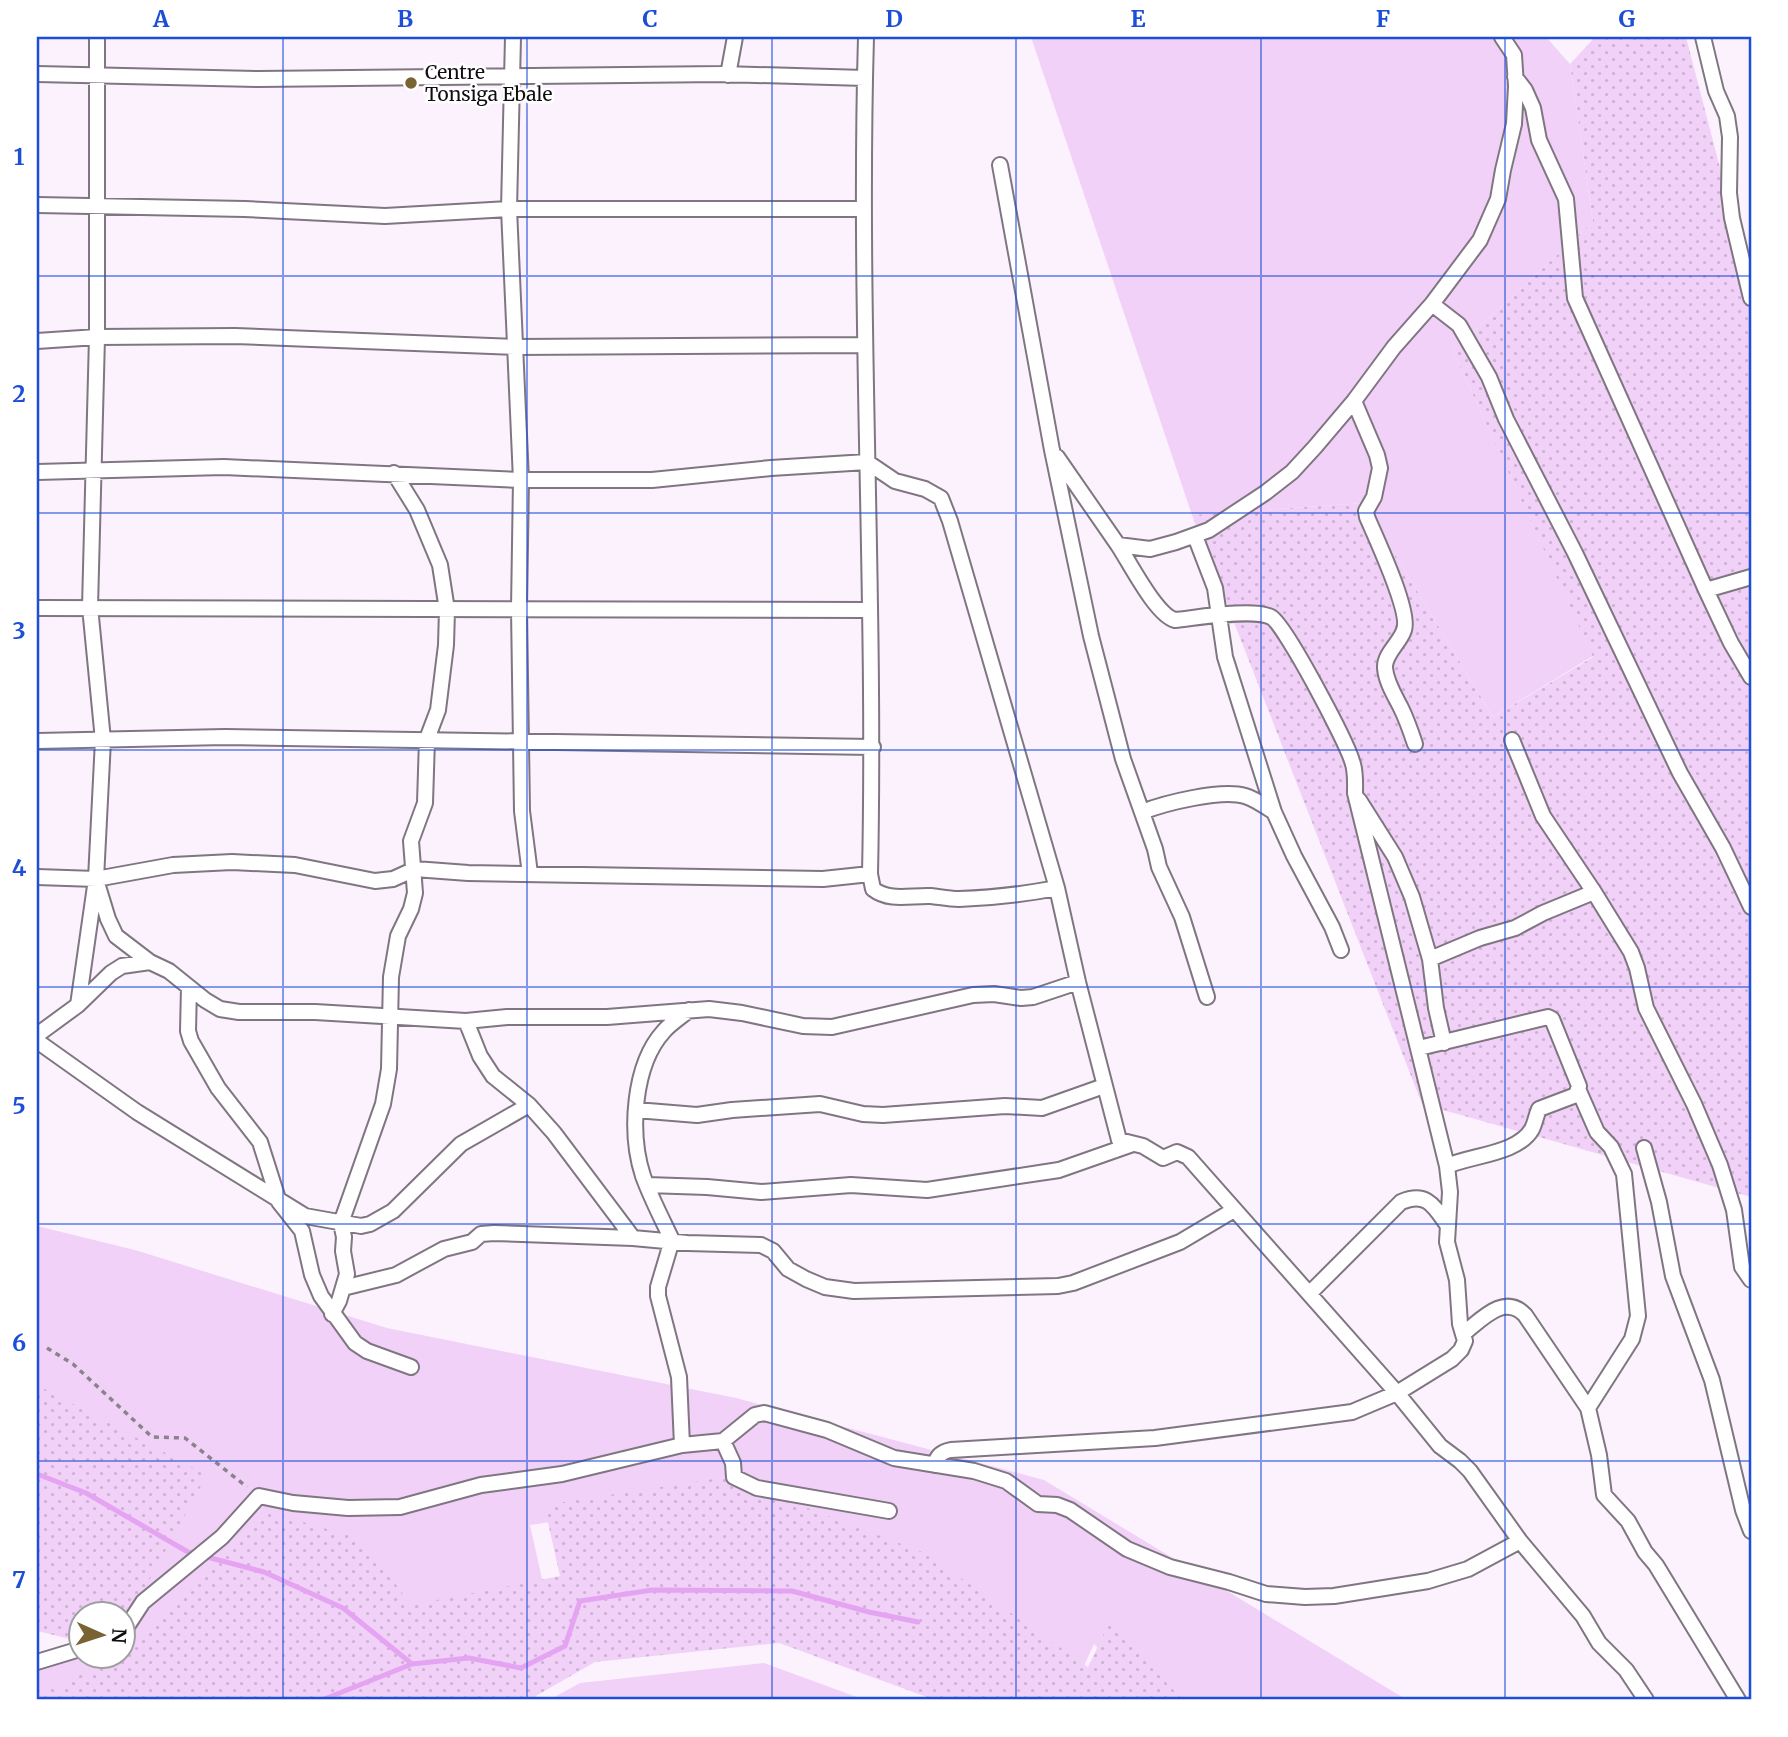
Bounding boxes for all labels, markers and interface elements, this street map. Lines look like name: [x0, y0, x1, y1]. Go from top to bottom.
text: A: [152, 4, 170, 33]
text: B: [397, 4, 413, 33]
text: C: [642, 4, 658, 33]
text: D: [885, 4, 903, 33]
text: E: [1130, 4, 1146, 33]
text: F: [1376, 4, 1390, 33]
text: G: [1619, 4, 1636, 33]
place label: Centre Tonsiga Ebale: [425, 60, 552, 106]
marker: Centre Tonsiga Ebale: [403, 75, 419, 91]
text: 1: [14, 142, 25, 171]
text: 2: [12, 379, 26, 408]
text: 3: [12, 616, 26, 645]
text: 4: [12, 853, 27, 882]
text: 5: [12, 1091, 26, 1120]
text: 6: [12, 1328, 26, 1357]
text: 7: [12, 1565, 26, 1594]
north arrow: [66, 1600, 136, 1670]
text: N: [107, 1628, 131, 1644]

